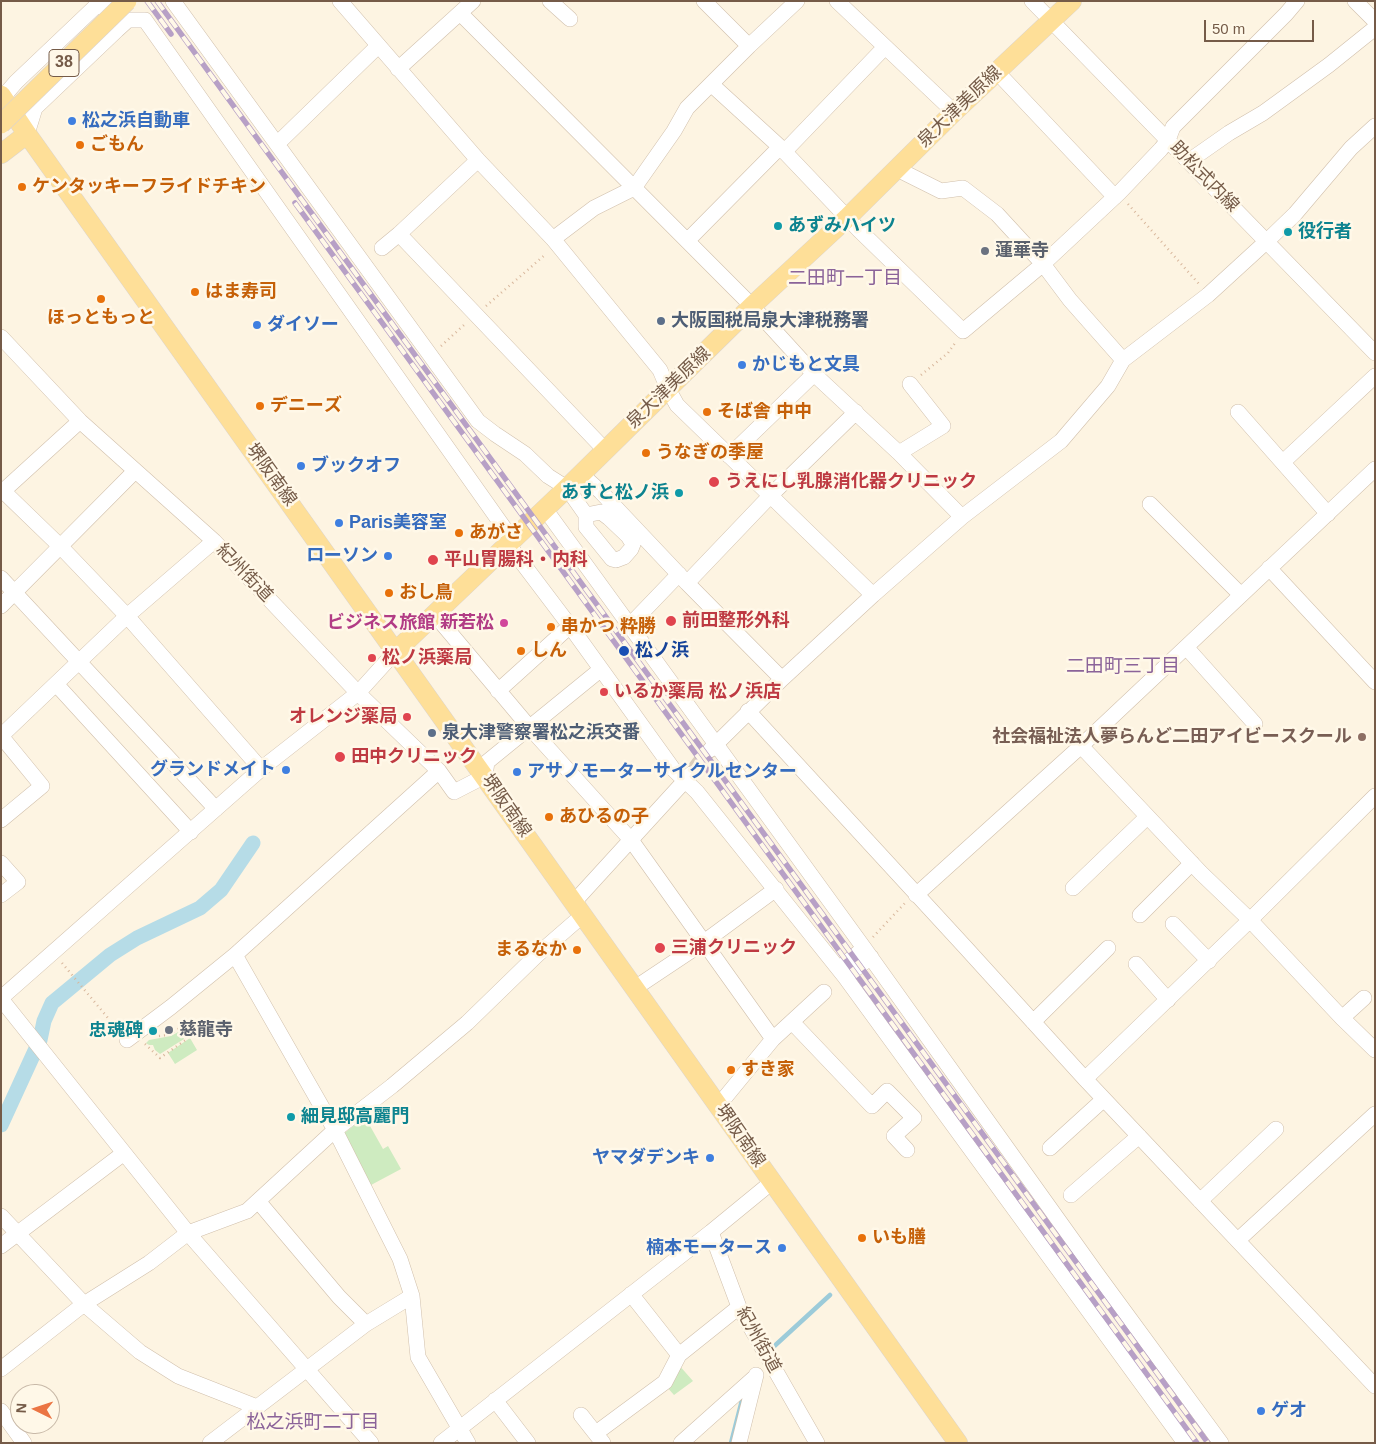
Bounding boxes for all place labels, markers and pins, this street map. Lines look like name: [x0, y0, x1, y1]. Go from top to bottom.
place label: 松之浜自動車: [82, 110, 190, 132]
marker: 松之浜自動車: [66, 115, 78, 127]
place label: ごもん: [90, 134, 144, 156]
marker: ごもん: [74, 139, 86, 151]
place label: ケンタッキーフライドチキン: [32, 176, 266, 198]
marker: ケンタッキーフライドチキン: [16, 181, 28, 193]
place label: あずみハイツ: [788, 215, 896, 237]
marker: あずみハイツ: [772, 220, 784, 232]
place label: 役行者: [1298, 221, 1352, 243]
marker: 役行者: [1282, 226, 1294, 238]
place label: 蓮華寺: [995, 240, 1049, 262]
marker: 蓮華寺: [979, 245, 991, 257]
place label: はま寿司: [205, 281, 277, 303]
marker: はま寿司: [189, 286, 201, 298]
marker: ほっともっと: [95, 293, 107, 305]
place label: ほっともっと: [47, 307, 155, 329]
place label: 大阪国税局泉大津税務署: [671, 310, 869, 332]
place label: ダイソー: [267, 314, 339, 336]
marker: 大阪国税局泉大津税務署: [655, 315, 667, 327]
marker: ダイソー: [251, 319, 263, 331]
place label: かじもと文具: [752, 354, 860, 376]
marker: かじもと文具: [736, 359, 748, 371]
place label: デニーズ: [270, 395, 342, 417]
marker: デニーズ: [254, 400, 266, 412]
place label: そば舎 中中: [717, 401, 812, 423]
marker: そば舎 中中: [701, 406, 713, 418]
place label: うなぎの季屋: [656, 442, 764, 464]
marker: うなぎの季屋: [640, 447, 652, 459]
place label: ブックオフ: [311, 455, 401, 477]
marker: ブックオフ: [295, 460, 307, 472]
place label: うえにし乳腺消化器クリニック: [725, 471, 977, 493]
marker: うえにし乳腺消化器クリニック: [707, 475, 721, 489]
place label: あすと松ノ浜: [561, 482, 669, 504]
marker: あすと松ノ浜: [673, 487, 685, 499]
place label: Paris美容室: [349, 512, 447, 534]
marker: Paris美容室: [333, 517, 345, 529]
place label: あがさ: [469, 522, 523, 544]
marker: あがさ: [453, 527, 465, 539]
place label: ローソン: [306, 545, 378, 567]
place label: 平山胃腸科・内科: [444, 549, 588, 571]
marker: ローソン: [382, 550, 394, 562]
marker: 平山胃腸科・内科: [426, 553, 440, 567]
place label: おし鳥: [399, 582, 453, 604]
marker: おし鳥: [383, 587, 395, 599]
place label: 前田整形外科: [682, 610, 790, 632]
place label: ビジネス旅館 新若松: [327, 612, 494, 634]
marker: 前田整形外科: [664, 614, 678, 628]
place label: 串かつ 粋勝: [561, 616, 656, 638]
marker: ビジネス旅館 新若松: [498, 617, 510, 629]
marker: 串かつ 粋勝: [545, 621, 557, 633]
place label: しん: [531, 640, 567, 662]
place label: 松ノ浜: [635, 640, 689, 662]
marker: 松ノ浜: [617, 644, 631, 658]
marker: しん: [515, 645, 527, 657]
place label: 松ノ浜薬局: [382, 647, 472, 669]
marker: 松ノ浜薬局: [366, 652, 378, 664]
place label: いるか薬局 松ノ浜店: [614, 681, 781, 703]
marker: いるか薬局 松ノ浜店: [598, 686, 610, 698]
place label: オレンジ薬局: [289, 706, 397, 728]
marker: オレンジ薬局: [401, 711, 413, 723]
place label: 泉大津警察署松之浜交番: [442, 722, 640, 744]
place label: 社会福祉法人夢らんど二田アイビースクール: [992, 726, 1352, 748]
marker: 泉大津警察署松之浜交番: [426, 727, 438, 739]
marker: 社会福祉法人夢らんど二田アイビースクール: [1356, 731, 1368, 743]
place label: 田中クリニック: [351, 746, 477, 768]
marker: 田中クリニック: [333, 750, 347, 764]
place label: グランドメイト: [150, 759, 276, 781]
place label: アサノモーターサイクルセンター: [527, 761, 797, 783]
marker: グランドメイト: [280, 764, 292, 776]
marker: アサノモーターサイクルセンター: [511, 766, 523, 778]
place label: あひるの子: [559, 806, 649, 828]
marker: あひるの子: [543, 811, 555, 823]
place label: 三浦クリニック: [671, 937, 797, 959]
place label: まるなか: [495, 939, 567, 961]
marker: 三浦クリニック: [653, 941, 667, 955]
marker: まるなか: [571, 944, 583, 956]
place label: 慈龍寺: [179, 1019, 233, 1041]
place label: 忠魂碑: [89, 1020, 143, 1042]
marker: 慈龍寺: [163, 1024, 175, 1036]
marker: 忠魂碑: [147, 1025, 159, 1037]
place label: すき家: [741, 1059, 795, 1081]
marker: すき家: [725, 1064, 737, 1076]
place label: 細見邸高麗門: [301, 1106, 409, 1128]
marker: 細見邸高麗門: [285, 1111, 297, 1123]
place label: ヤマダデンキ: [592, 1147, 700, 1169]
marker: ヤマダデンキ: [704, 1152, 716, 1164]
place label: いも膳: [872, 1227, 926, 1249]
marker: いも膳: [856, 1232, 868, 1244]
place label: 楠本モータース: [646, 1237, 772, 1259]
marker: 楠本モータース: [776, 1242, 788, 1254]
place label: ゲオ: [1271, 1400, 1307, 1422]
marker: ゲオ: [1255, 1405, 1267, 1417]

